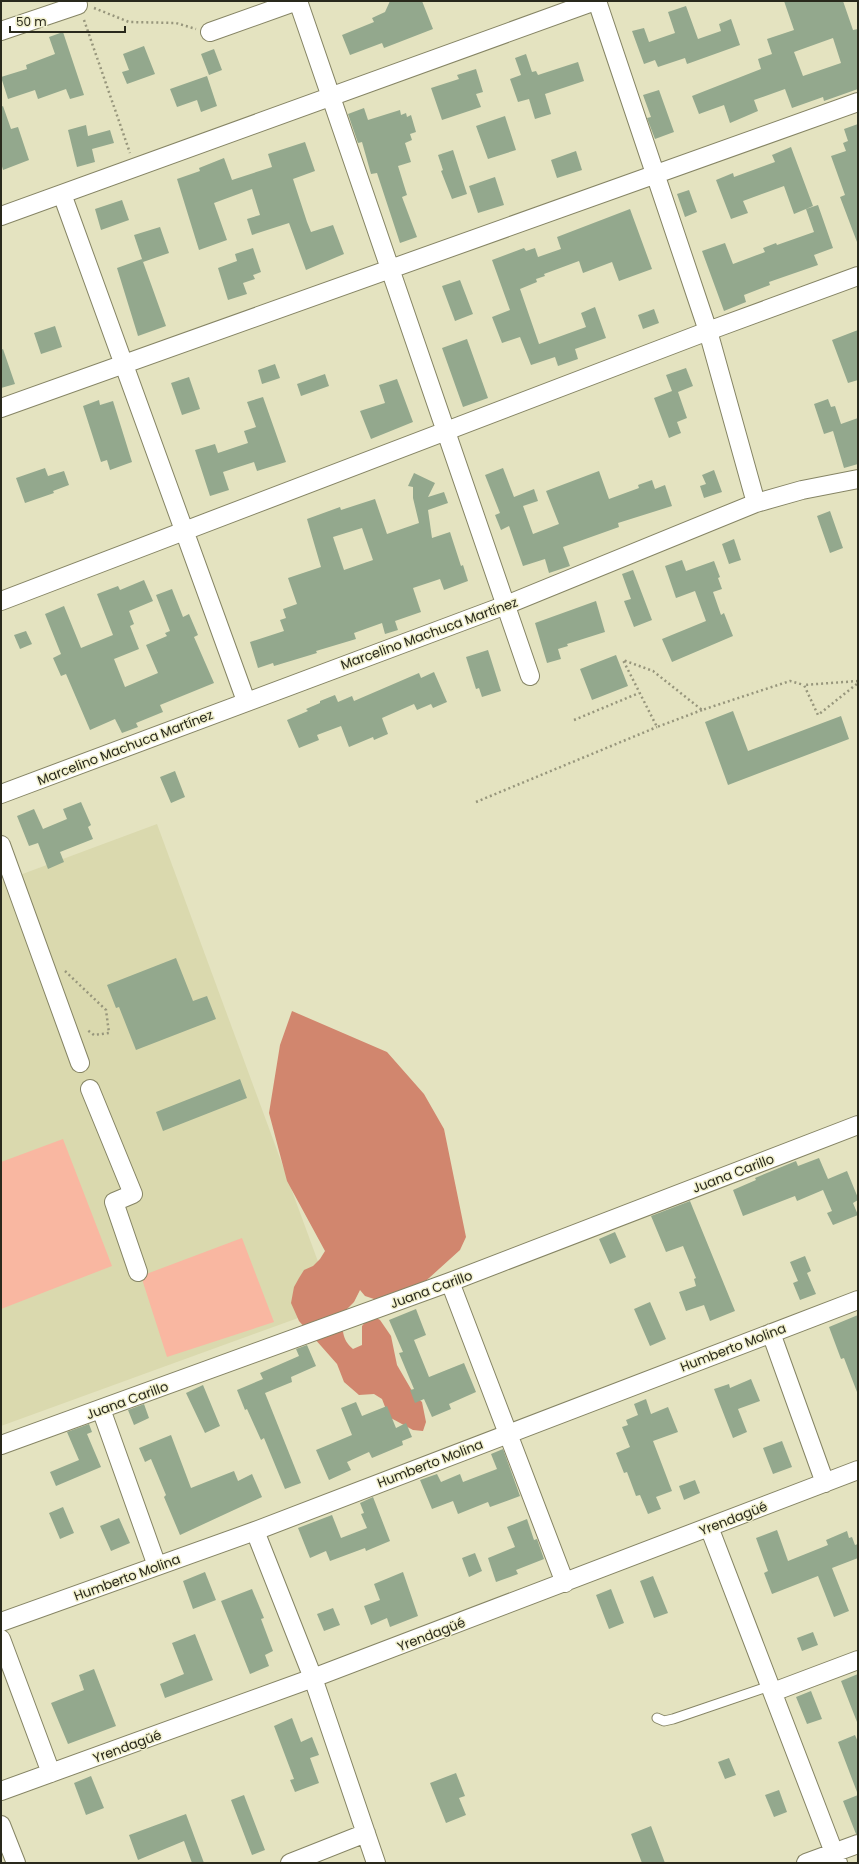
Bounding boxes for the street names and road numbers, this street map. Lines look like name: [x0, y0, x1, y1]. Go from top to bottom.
street label: Marcelino Machuca Martínez: [338, 593, 520, 674]
street label: Marcelino Machuca Martínez: [34, 705, 216, 790]
street label: Juana Carillo: [690, 1149, 777, 1198]
street label: Juana Carillo: [387, 1266, 475, 1313]
street label: Humberto Molina: [678, 1319, 789, 1376]
street label: Juana Carillo: [83, 1377, 171, 1424]
street label: Humberto Molina: [375, 1435, 486, 1492]
street label: Yrendagüé: [696, 1497, 770, 1540]
street label: Humberto Molina: [71, 1549, 183, 1606]
street label: Yrendagüé: [394, 1613, 468, 1656]
street label: Yrendagüé: [90, 1725, 164, 1768]

